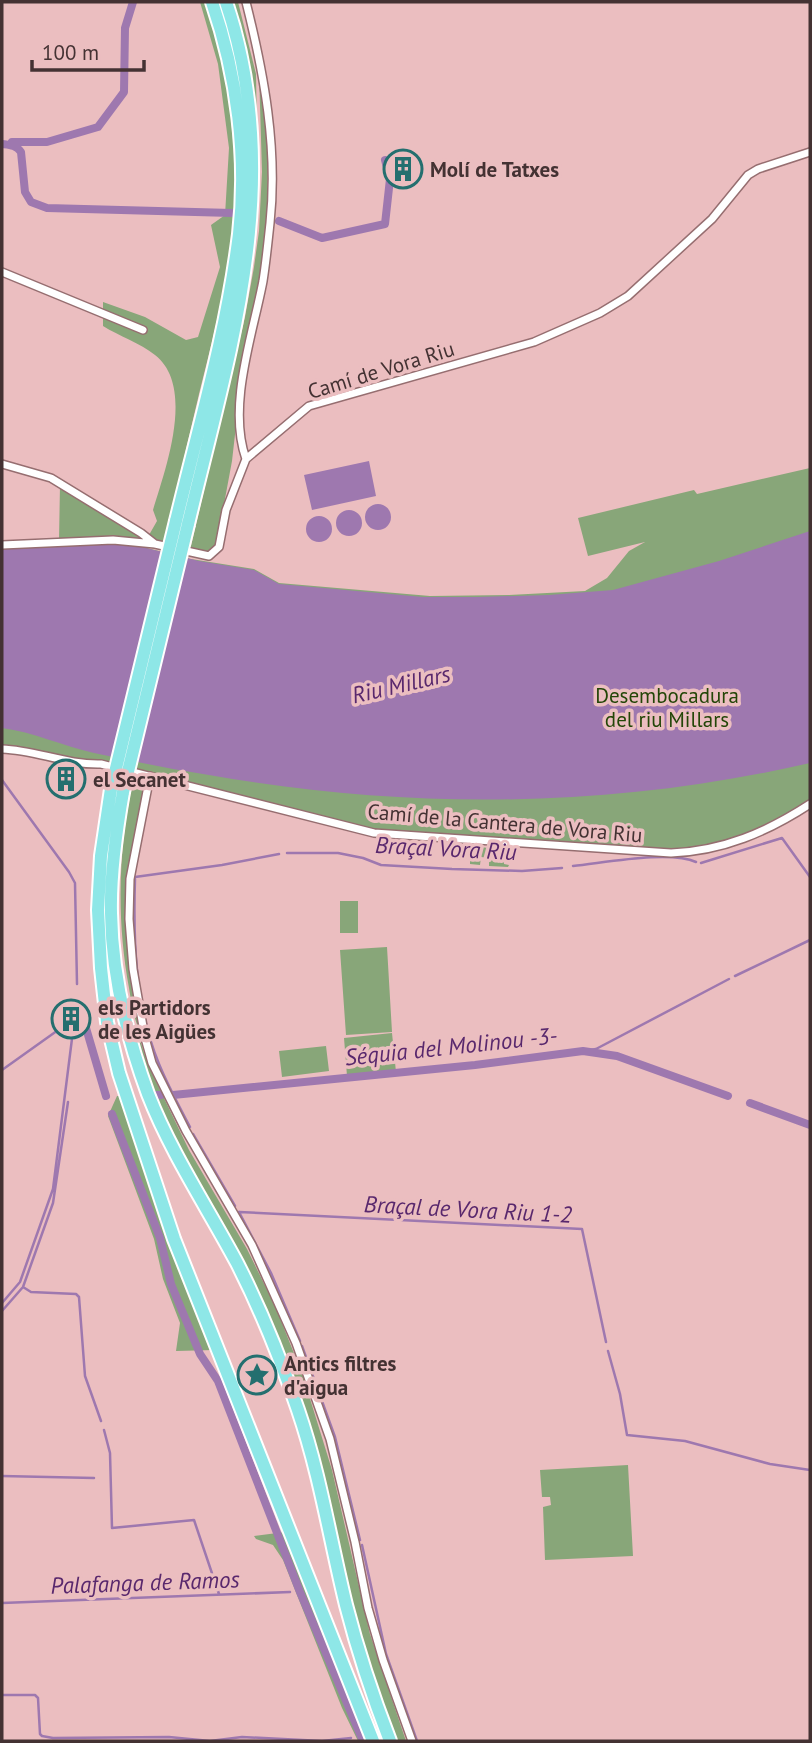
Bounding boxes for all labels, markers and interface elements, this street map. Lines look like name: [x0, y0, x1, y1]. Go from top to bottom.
scale bar: [32, 28, 144, 72]
text: 100 m: [42, 39, 99, 66]
building icon: Molí de Tatxes: [382, 148, 424, 190]
place label: Molí de Tatxes: [430, 156, 559, 183]
street label: Camí de Vora Riu: [304, 335, 458, 405]
water label: Riu Millars: [349, 658, 454, 709]
park label: Desembocadura del riu Millars: [595, 682, 739, 733]
building icon: el Secanet: [45, 758, 87, 800]
place label: el Secanet: [93, 766, 186, 793]
street label: Camí de la Cantera de Vora Riu: [366, 798, 644, 848]
water label: Braçal Vora Riu: [374, 830, 518, 866]
place label: els Partidors de les Aigües: [98, 994, 216, 1045]
building icon: els Partidors de les Aigües: [50, 998, 92, 1040]
water label: Séquia del Molinou -3-: [343, 1020, 559, 1072]
water label: Braçal de Vora Riu 1-2: [363, 1189, 573, 1229]
place label: Antics filtres d'aigua: [284, 1350, 397, 1401]
place icon: Antics filtres d'aigua: [236, 1354, 278, 1396]
water label: Palafanga de Ramos: [50, 1564, 241, 1600]

